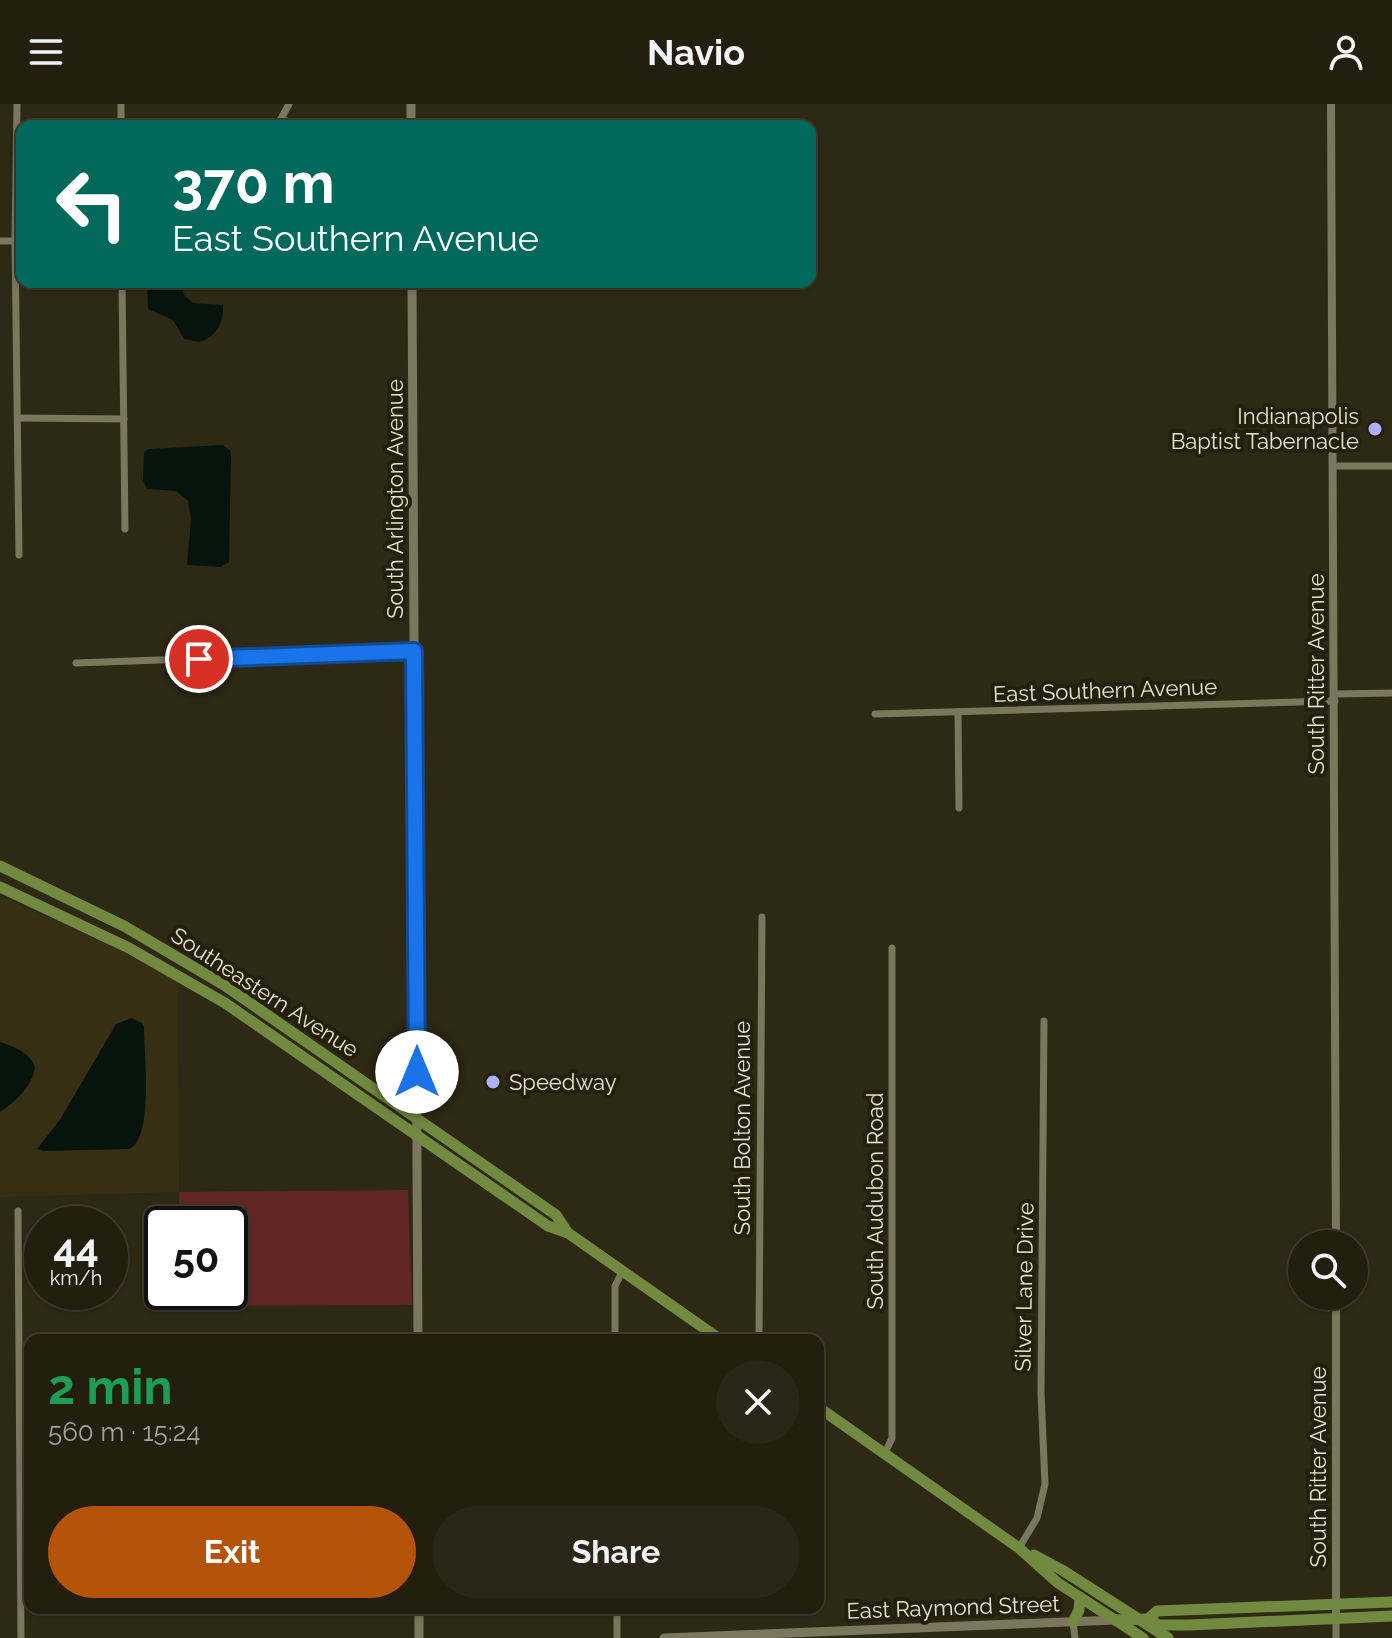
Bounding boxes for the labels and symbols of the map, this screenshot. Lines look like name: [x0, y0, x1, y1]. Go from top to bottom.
street label: South Arlington Avenue: [382, 379, 408, 619]
place label: Indianapolis Baptist Tabernacle: [1171, 403, 1359, 454]
marker: Indianapolis Baptist Tabernacle: [1366, 420, 1384, 438]
street label: South Ritter Avenue: [1303, 573, 1329, 775]
pin: [165, 625, 233, 693]
street label: East Southern Avenue: [992, 673, 1218, 707]
street label: Southeastern Avenue: [166, 922, 364, 1062]
street label: South Bolton Avenue: [729, 1021, 755, 1235]
position arrow: [375, 1030, 459, 1114]
place label: Speedway: [509, 1069, 617, 1095]
marker: Speedway: [484, 1073, 502, 1091]
street label: South Audubon Road: [862, 1093, 888, 1309]
street label: Silver Lane Drive: [1010, 1202, 1038, 1372]
speed limit sign: 50: [144, 1206, 248, 1310]
street label: South Ritter Avenue: [1305, 1366, 1331, 1568]
street label: East Raymond Street: [846, 1590, 1061, 1624]

